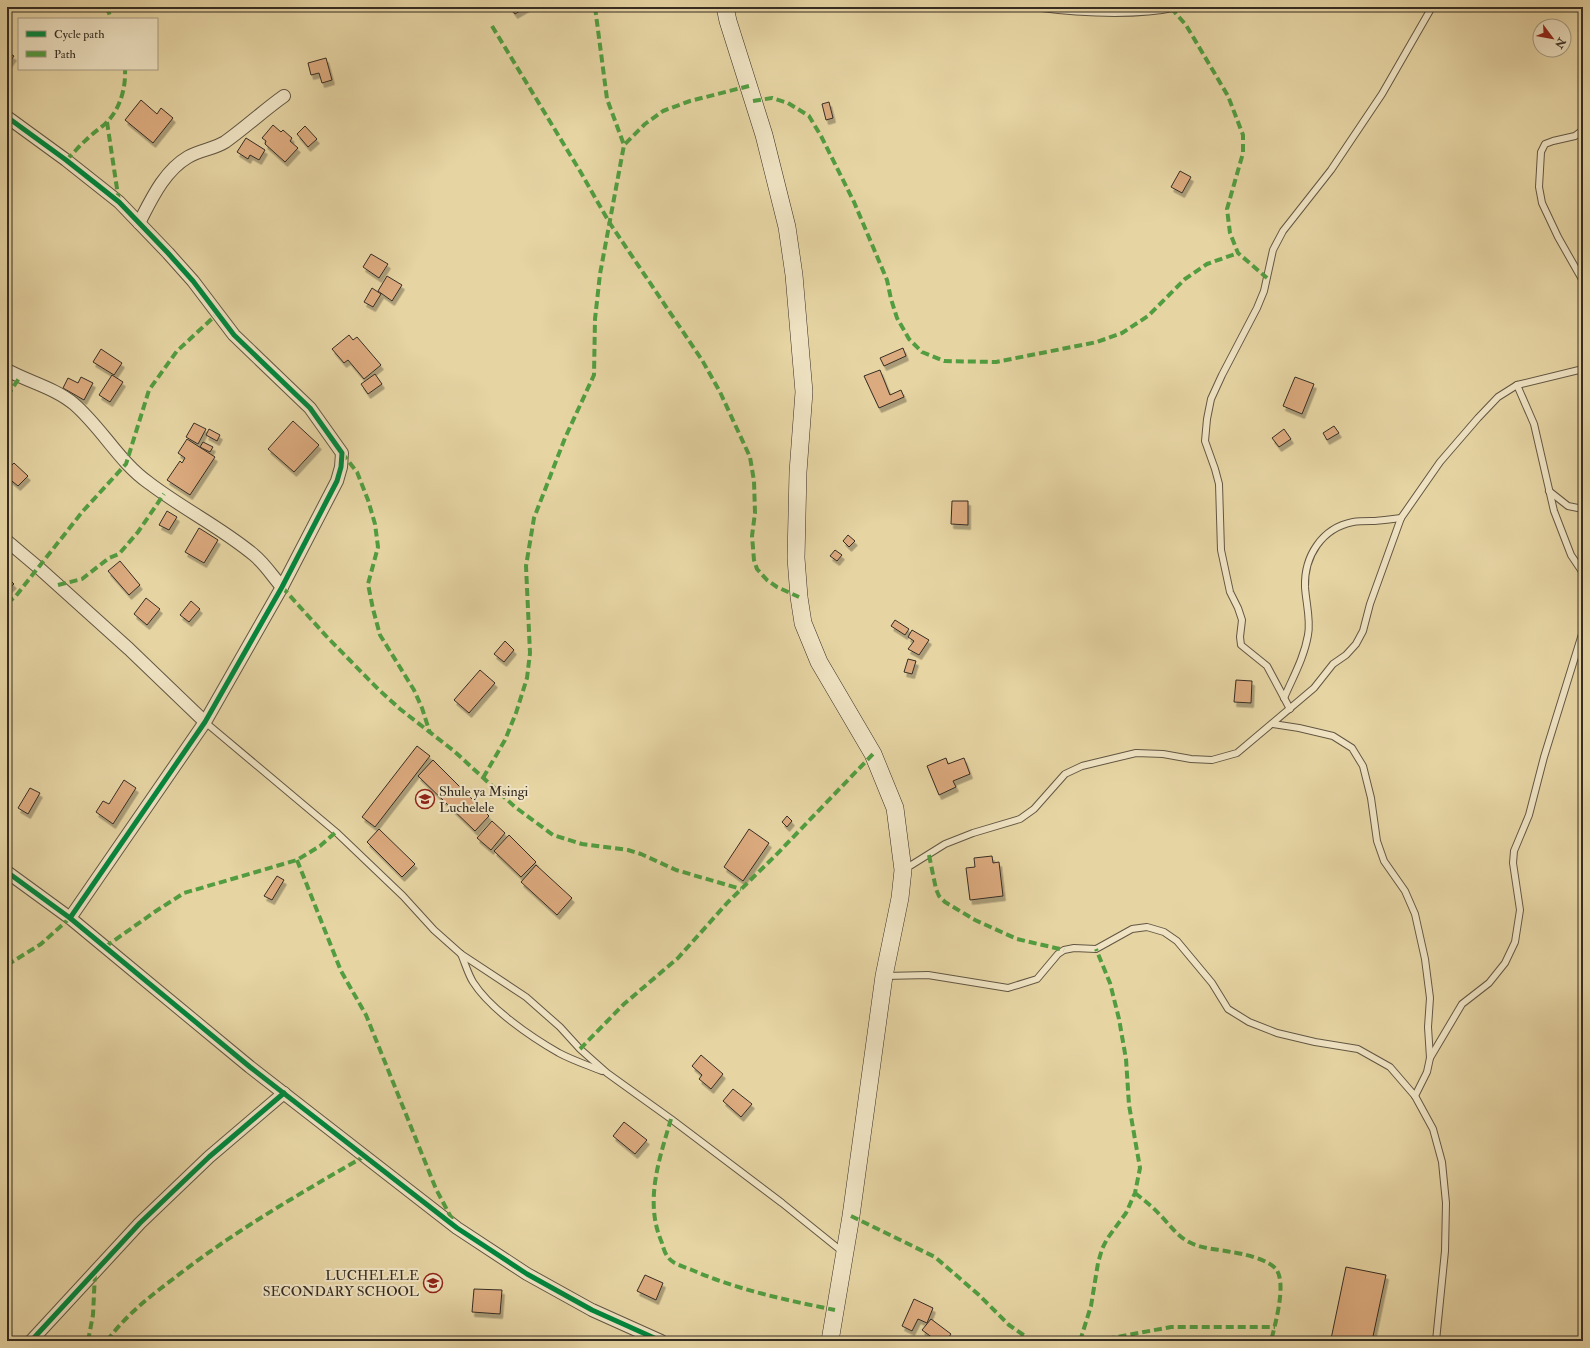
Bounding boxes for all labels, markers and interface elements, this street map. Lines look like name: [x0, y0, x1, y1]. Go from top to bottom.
legend: [18, 18, 158, 70]
north arrow: [1532, 18, 1572, 58]
text: Cycle path: [54, 27, 105, 42]
text: N: [1551, 35, 1569, 52]
text: Path: [54, 47, 77, 62]
place label: Shule ya Msingi Luchelele: [439, 783, 529, 816]
school or university icon: Shule ya Msingi Luchelele: [414, 788, 436, 810]
place label: LUCHELELE SECONDARY SCHOOL: [263, 1267, 419, 1300]
school or university icon: LUCHELELE SECONDARY SCHOOL: [422, 1272, 444, 1294]

